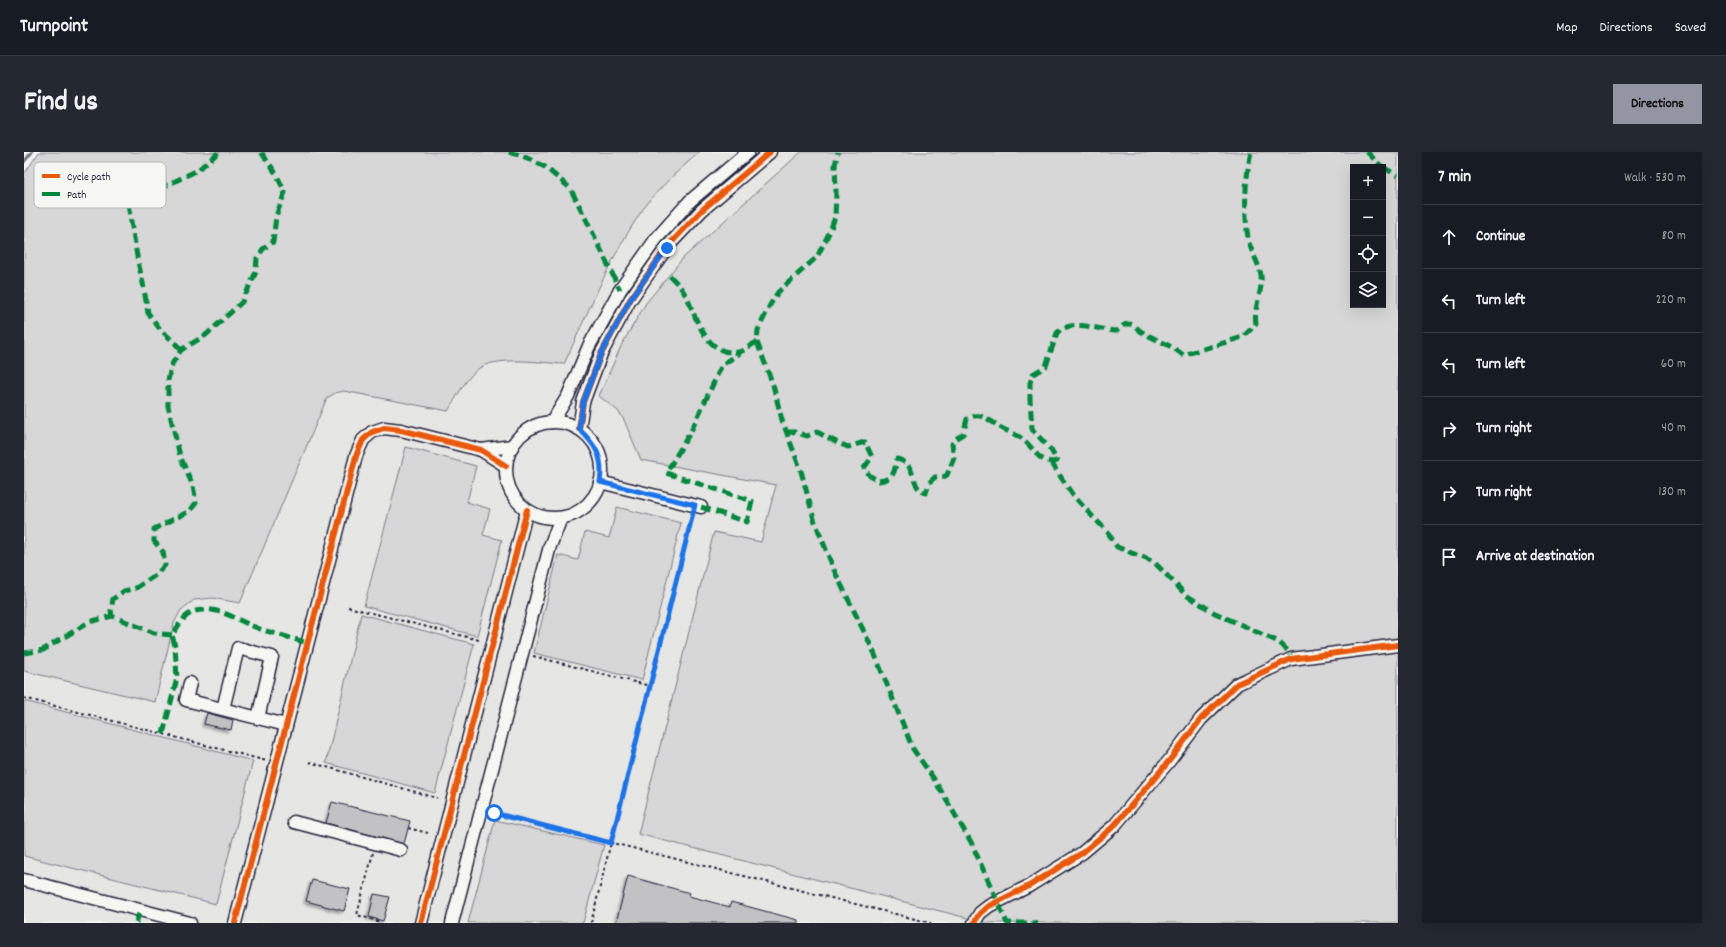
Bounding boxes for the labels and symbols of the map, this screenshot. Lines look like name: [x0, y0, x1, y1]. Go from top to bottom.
legend: [34, 162, 166, 208]
text: Cycle path: [67, 170, 111, 186]
text: Path: [67, 188, 86, 204]
route end: [658, 239, 676, 257]
route start: [485, 804, 503, 822]

